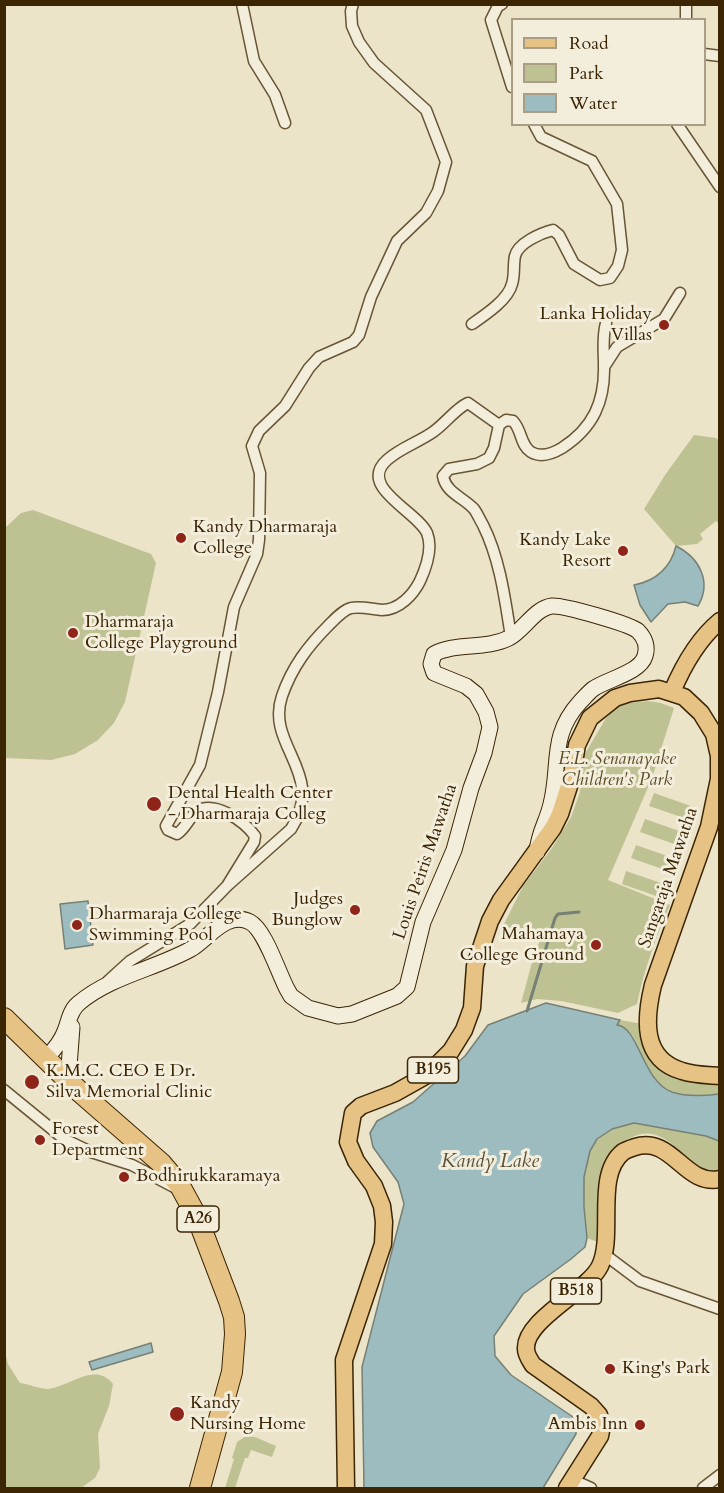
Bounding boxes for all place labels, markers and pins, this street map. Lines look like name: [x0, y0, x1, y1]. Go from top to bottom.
place label: Lanka Holiday Villas: [540, 304, 652, 346]
marker: Lanka Holiday Villas: [657, 318, 671, 332]
place label: Kandy Dharmaraja College: [193, 517, 337, 560]
place label: Kandy Lake Resort: [519, 530, 611, 572]
marker: Kandy Dharmaraja College: [174, 531, 188, 545]
marker: Kandy Lake Resort: [616, 544, 630, 558]
place label: Dharmaraja College Playground: [85, 612, 238, 654]
marker: Dharmaraja College Playground: [66, 626, 80, 640]
place label: Dental Health Center - Dharmaraja Colleg: [168, 783, 332, 826]
marker: Dental Health Center - Dharmaraja Colleg: [145, 795, 163, 813]
place label: Judges Bunglow: [272, 889, 343, 932]
marker: Judges Bunglow: [348, 903, 362, 917]
place label: Dharmaraja College Swimming Pool: [89, 904, 242, 946]
marker: Dharmaraja College Swimming Pool: [70, 918, 84, 932]
place label: Mahamaya College Ground: [460, 924, 584, 966]
marker: Mahamaya College Ground: [589, 938, 603, 952]
place label: K.M.C. CEO E Dr. Silva Memorial Clinic: [46, 1061, 212, 1104]
marker: K.M.C. CEO E Dr. Silva Memorial Clinic: [23, 1073, 41, 1091]
place label: Forest Department: [52, 1119, 144, 1162]
marker: Forest Department: [33, 1133, 47, 1147]
place label: Bodhirukkaramaya: [136, 1166, 281, 1188]
marker: Bodhirukkaramaya: [117, 1170, 131, 1184]
place label: King's Park: [622, 1358, 710, 1380]
marker: King's Park: [603, 1362, 617, 1376]
place label: Kandy Nursing Home: [190, 1393, 306, 1436]
marker: Kandy Nursing Home: [168, 1405, 186, 1423]
place label: Ambis Inn: [548, 1414, 628, 1436]
marker: Ambis Inn: [633, 1418, 647, 1432]

